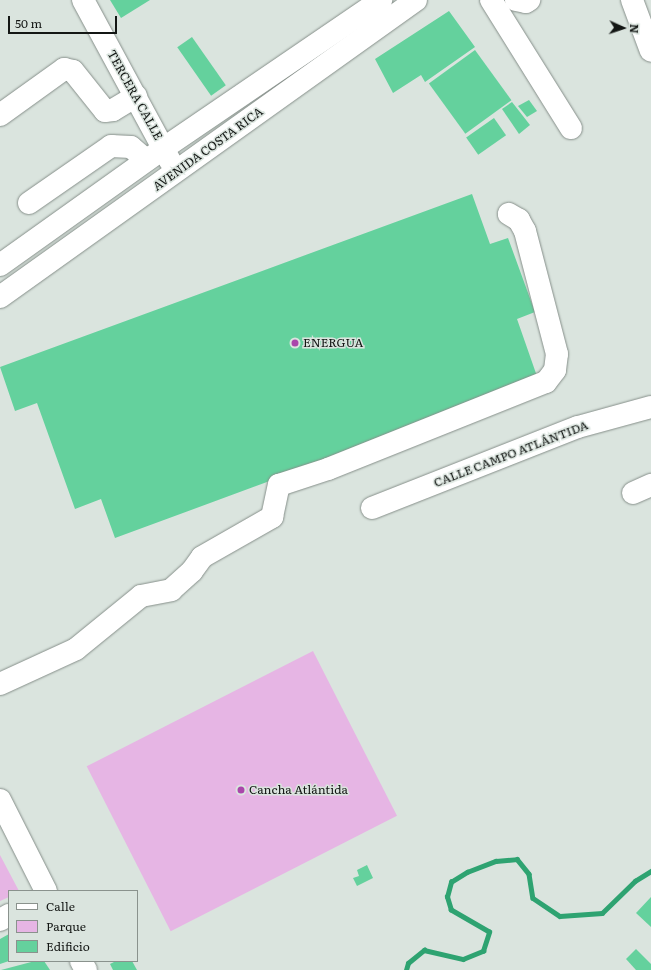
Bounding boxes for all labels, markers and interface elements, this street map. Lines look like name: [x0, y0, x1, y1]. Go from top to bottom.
scale bar: [10, 8, 119, 34]
north arrow: [603, 8, 643, 48]
text: 50 m: [15, 14, 42, 32]
text: N: [627, 24, 643, 34]
street label: TERCERA CALLE: [104, 48, 166, 142]
street label: AVENIDA COSTA RICA: [150, 104, 266, 194]
place label: ENERGUA: [303, 336, 363, 350]
marker: ENERGUA: [290, 338, 300, 348]
street label: CALLE CAMPO ATLÁNTIDA: [432, 418, 590, 490]
place label: Cancha Atlántida: [249, 783, 348, 797]
marker: Cancha Atlántida: [236, 785, 246, 795]
legend: [8, 890, 138, 962]
text: Calle: [46, 897, 75, 915]
text: Parque: [46, 917, 86, 935]
text: Edificio: [46, 937, 90, 955]

